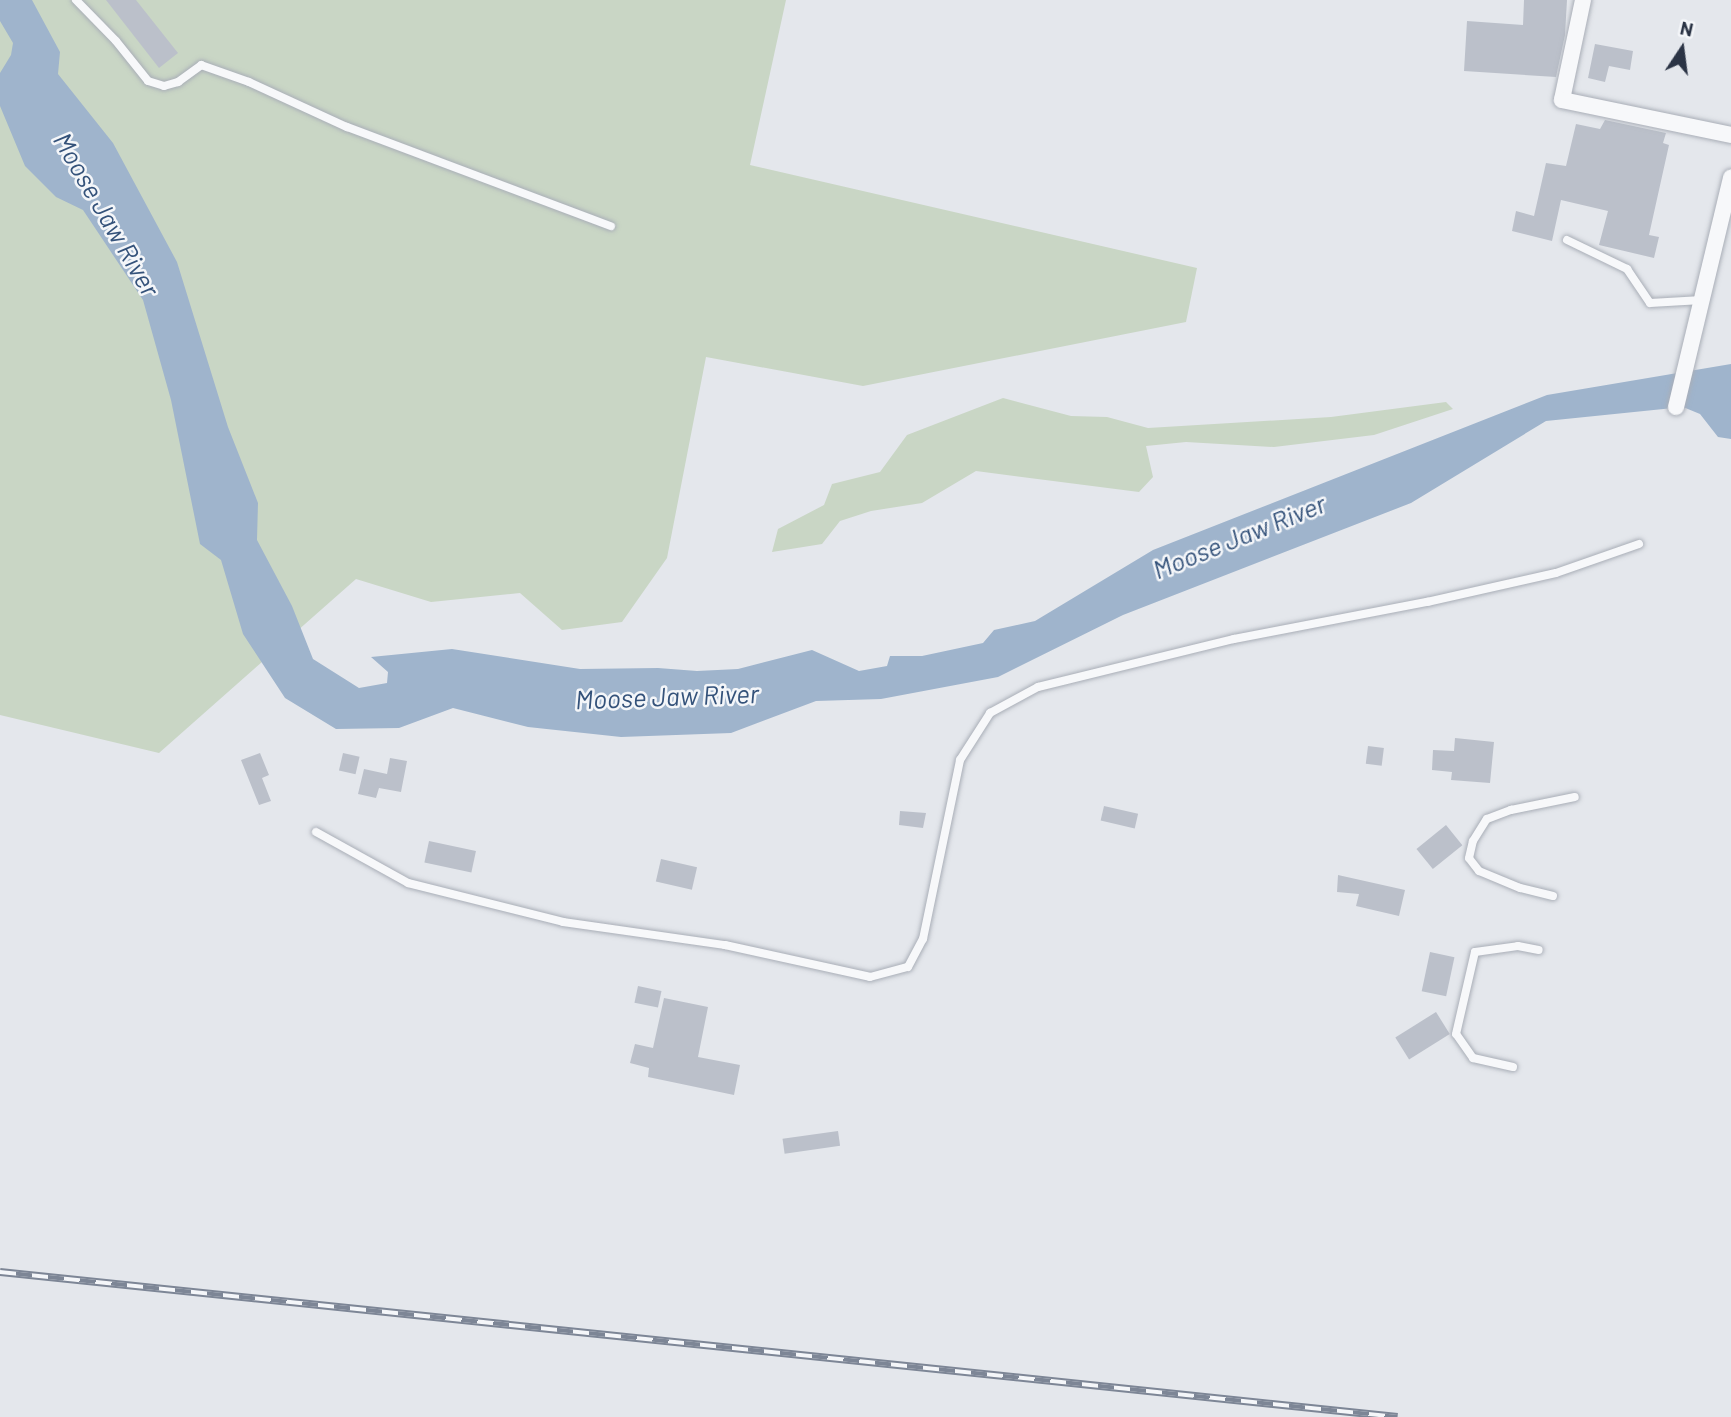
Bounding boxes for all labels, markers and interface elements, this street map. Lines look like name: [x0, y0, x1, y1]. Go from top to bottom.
north arrow: [1647, 14, 1717, 84]
text: N: [1678, 15, 1696, 41]
water label: Moose Jaw River: [48, 127, 166, 301]
water label: Moose Jaw River: [1148, 487, 1330, 585]
water label: Moose Jaw River: [575, 677, 759, 715]

